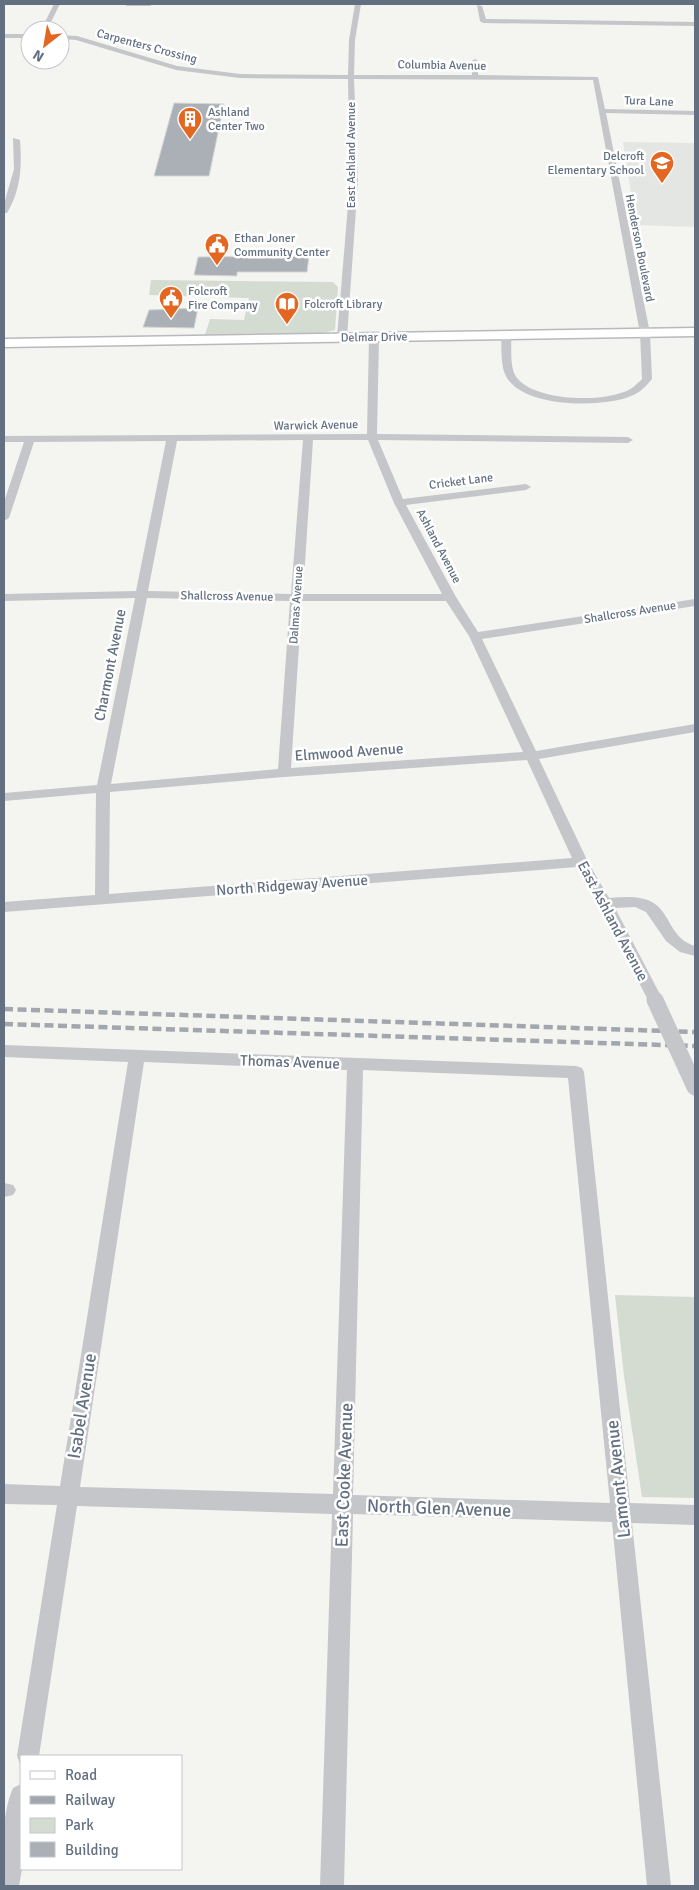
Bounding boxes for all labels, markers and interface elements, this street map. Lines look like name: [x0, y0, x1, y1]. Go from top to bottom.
north arrow: [20, 20, 70, 70]
street label: Carpenters Crossing: [95, 26, 199, 67]
text: N: [30, 46, 47, 66]
street label: Columbia Avenue: [397, 57, 486, 74]
street label: Tura Lane: [624, 93, 674, 110]
street label: East Ashland Avenue: [344, 102, 359, 208]
place label: Ashland Center Two: [208, 105, 265, 134]
building icon: Ashland Center Two: [177, 106, 203, 140]
place label: Delcroft Elementary School: [548, 149, 644, 178]
school or university icon: Delcroft Elementary School: [649, 150, 675, 184]
street label: Henderson Boulevard: [622, 193, 657, 303]
place label: Ethan Joner Community Center: [234, 231, 330, 260]
public building icon: Ethan Joner Community Center: [204, 232, 230, 266]
place label: Folcroft Fire Company: [188, 284, 258, 313]
public building icon: Folcroft Fire Company: [158, 285, 184, 319]
library icon: Folcroft Library: [274, 291, 300, 325]
place label: Folcroft Library: [304, 297, 383, 312]
street label: Delmar Drive: [340, 329, 408, 346]
street label: Warwick Avenue: [274, 417, 358, 434]
street label: Cricket Lane: [428, 470, 494, 493]
street label: Ashland Avenue: [413, 507, 464, 586]
street label: Dalmas Avenue: [286, 565, 307, 645]
street label: Shallcross Avenue: [180, 588, 274, 605]
street label: Shallcross Avenue: [583, 598, 677, 627]
street label: Charmont Avenue: [90, 607, 130, 723]
street label: Elmwood Avenue: [294, 739, 404, 765]
street label: East Ashland Avenue: [574, 858, 652, 984]
street label: North Ridgeway Avenue: [215, 871, 369, 899]
street label: Thomas Avenue: [240, 1051, 340, 1073]
street label: Isabel Avenue: [63, 1352, 101, 1460]
street label: East Cooke Avenue: [330, 1402, 358, 1548]
street label: Lamont Avenue: [601, 1419, 635, 1539]
street label: North Glen Avenue: [366, 1494, 512, 1522]
legend: [20, 1755, 182, 1870]
text: Road: [65, 1766, 97, 1784]
text: Railway: [65, 1791, 115, 1809]
text: Park: [65, 1816, 94, 1834]
text: Building: [65, 1841, 119, 1859]

